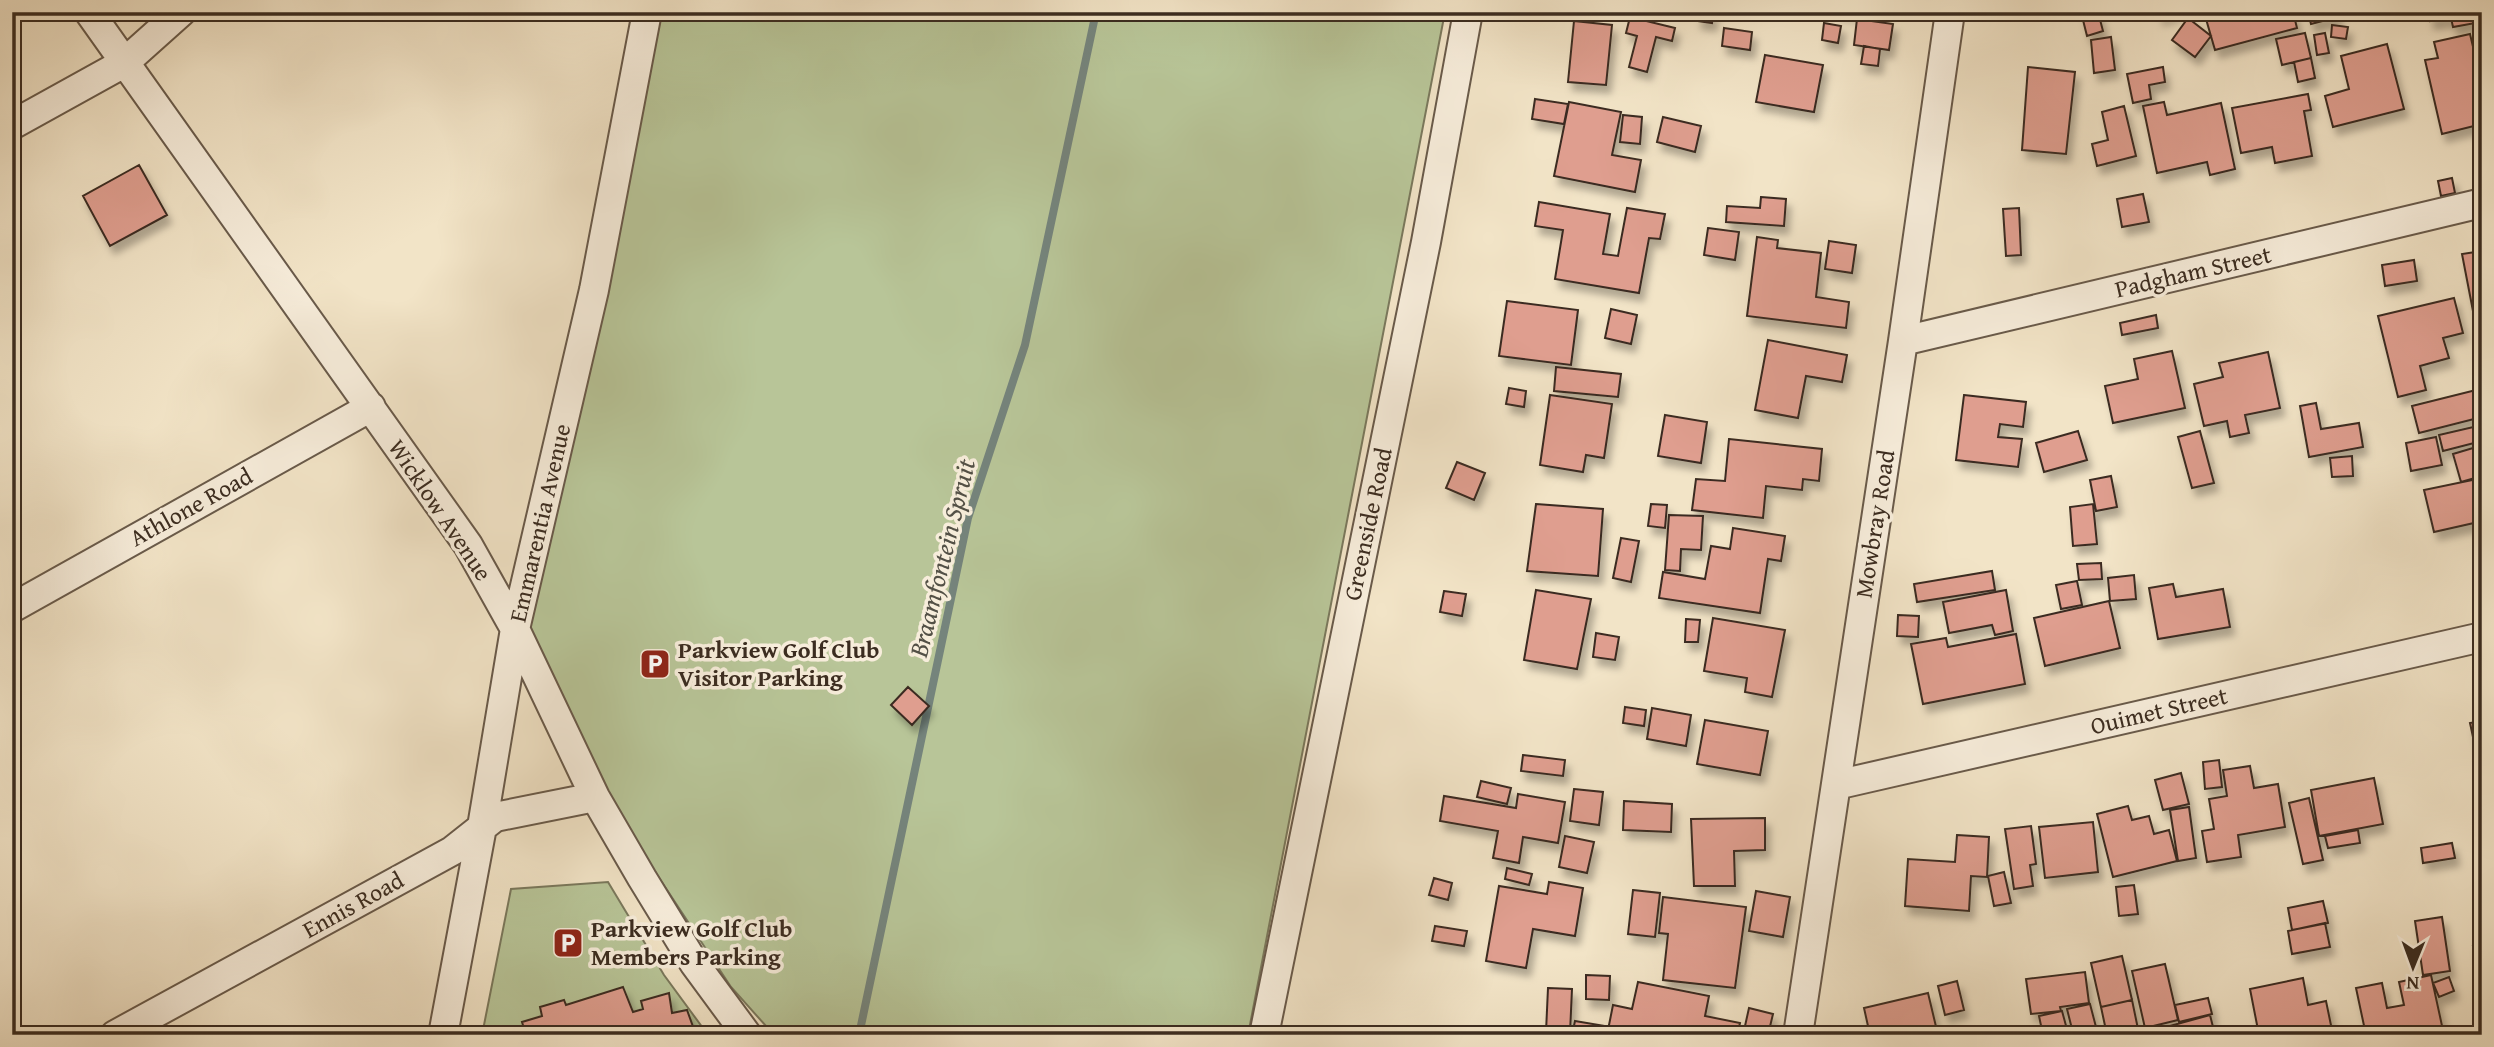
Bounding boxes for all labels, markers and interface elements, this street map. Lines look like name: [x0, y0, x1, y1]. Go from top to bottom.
street label: Padgham Street: [2111, 236, 2275, 306]
street label: Emmarentia Avenue: [500, 420, 579, 626]
street label: Wicklow Avenue: [380, 432, 501, 588]
street label: Greenside Road: [1334, 444, 1401, 604]
street label: Mowbray Road: [1846, 447, 1904, 600]
water label: Braamfontein Spruit: [898, 454, 985, 662]
street label: Athlone Road: [123, 458, 259, 555]
place label: Parkview Golf Club Visitor Parking: [678, 632, 879, 695]
parking icon: Parkview Golf Club Visitor Parking: [638, 647, 672, 681]
street label: Ouimet Street: [2087, 678, 2231, 743]
street label: Ennis Road: [296, 862, 410, 947]
place label: Parkview Golf Club Members Parking: [591, 911, 792, 974]
parking icon: Parkview Golf Club Members Parking: [551, 926, 585, 960]
north arrow: [2378, 932, 2448, 1002]
text: N: [2406, 970, 2419, 998]

